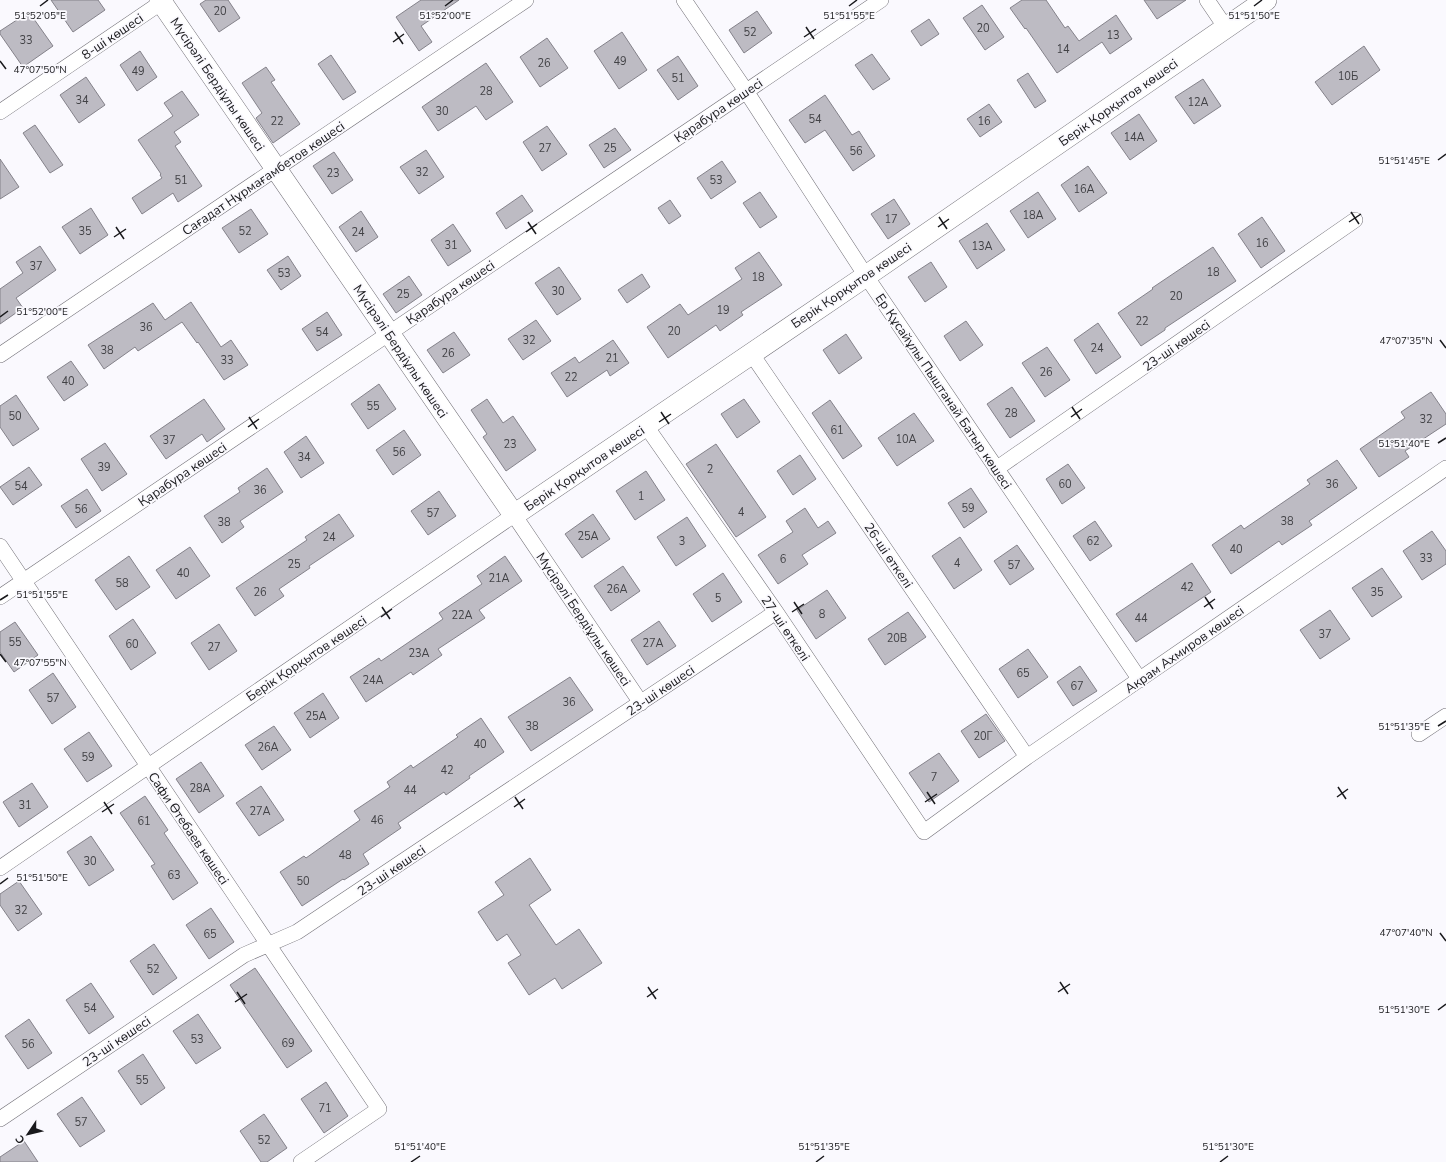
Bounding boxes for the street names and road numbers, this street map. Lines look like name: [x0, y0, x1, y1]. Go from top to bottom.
street label: 8-шi көшесi: [78, 10, 147, 64]
street label: Мүсірәлі Бердіұлы көшесі: [166, 14, 269, 155]
street label: Берік Қорқытов көшесі: [1055, 55, 1182, 151]
street label: Қарабура көшесі: [671, 74, 767, 147]
street label: Сағадат Нұрмағамбетов көшесі: [179, 118, 348, 240]
street label: Берік Қорқытов көшесі: [788, 239, 915, 333]
street label: Қарабура көшесі: [403, 256, 499, 329]
street label: Мүсірәлі Бердіұлы көшесі: [349, 281, 452, 422]
street label: Ер Құсайұлы Пыштанай Батыр көшесі: [871, 290, 1016, 493]
street label: 23-шi көшесi: [1139, 316, 1214, 376]
street label: Берік Қорқытов көшесі: [521, 422, 648, 516]
street label: Қарабура көшесі: [135, 438, 231, 511]
street label: 26-ші өткелі: [860, 519, 917, 592]
street label: Мүсірәлі Бердіұлы көшесі: [532, 549, 635, 690]
street label: 27-ші өткелі: [757, 592, 814, 665]
street label: Акрам Ахмиров көшесі: [1121, 602, 1248, 698]
street label: Берік Қорқытов көшесі: [243, 612, 370, 706]
street label: 23-шi көшесi: [623, 661, 698, 720]
street label: Сафи Өтебаев көшесі: [144, 769, 233, 888]
street label: 23-шi көшесi: [354, 841, 429, 900]
street label: 23-шi көшесi: [79, 1012, 154, 1071]

